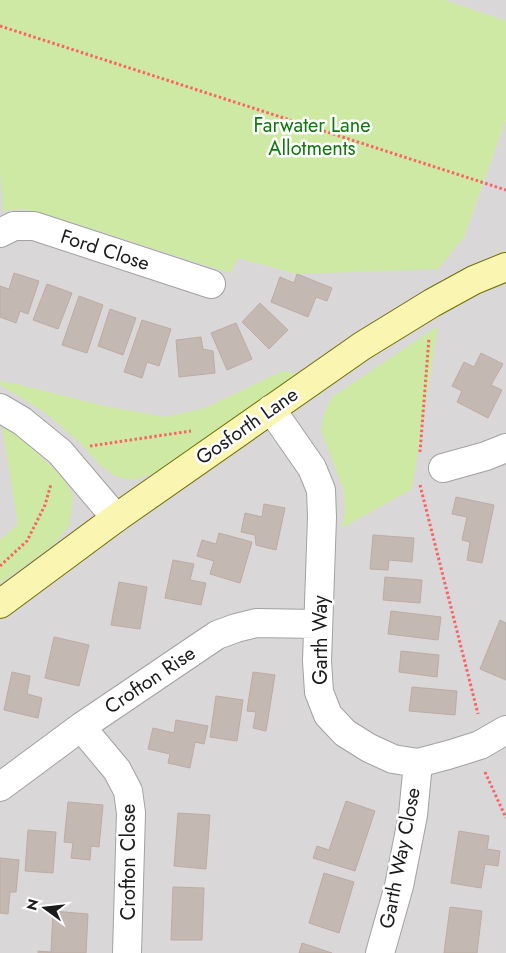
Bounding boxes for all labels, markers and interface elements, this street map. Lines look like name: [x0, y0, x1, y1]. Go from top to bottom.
park label: Farwater Lane Allotments: [253, 111, 371, 163]
street label: Ford Close: [57, 222, 153, 278]
street label: Gosforth Lane: [190, 380, 304, 472]
street label: Garth Way: [306, 595, 335, 685]
street label: Crofton Rise: [99, 639, 201, 721]
street label: Garth Way Close: [372, 785, 428, 931]
street label: Crofton Close: [114, 804, 143, 920]
north arrow: [20, 883, 70, 933]
text: N: [21, 897, 44, 913]

